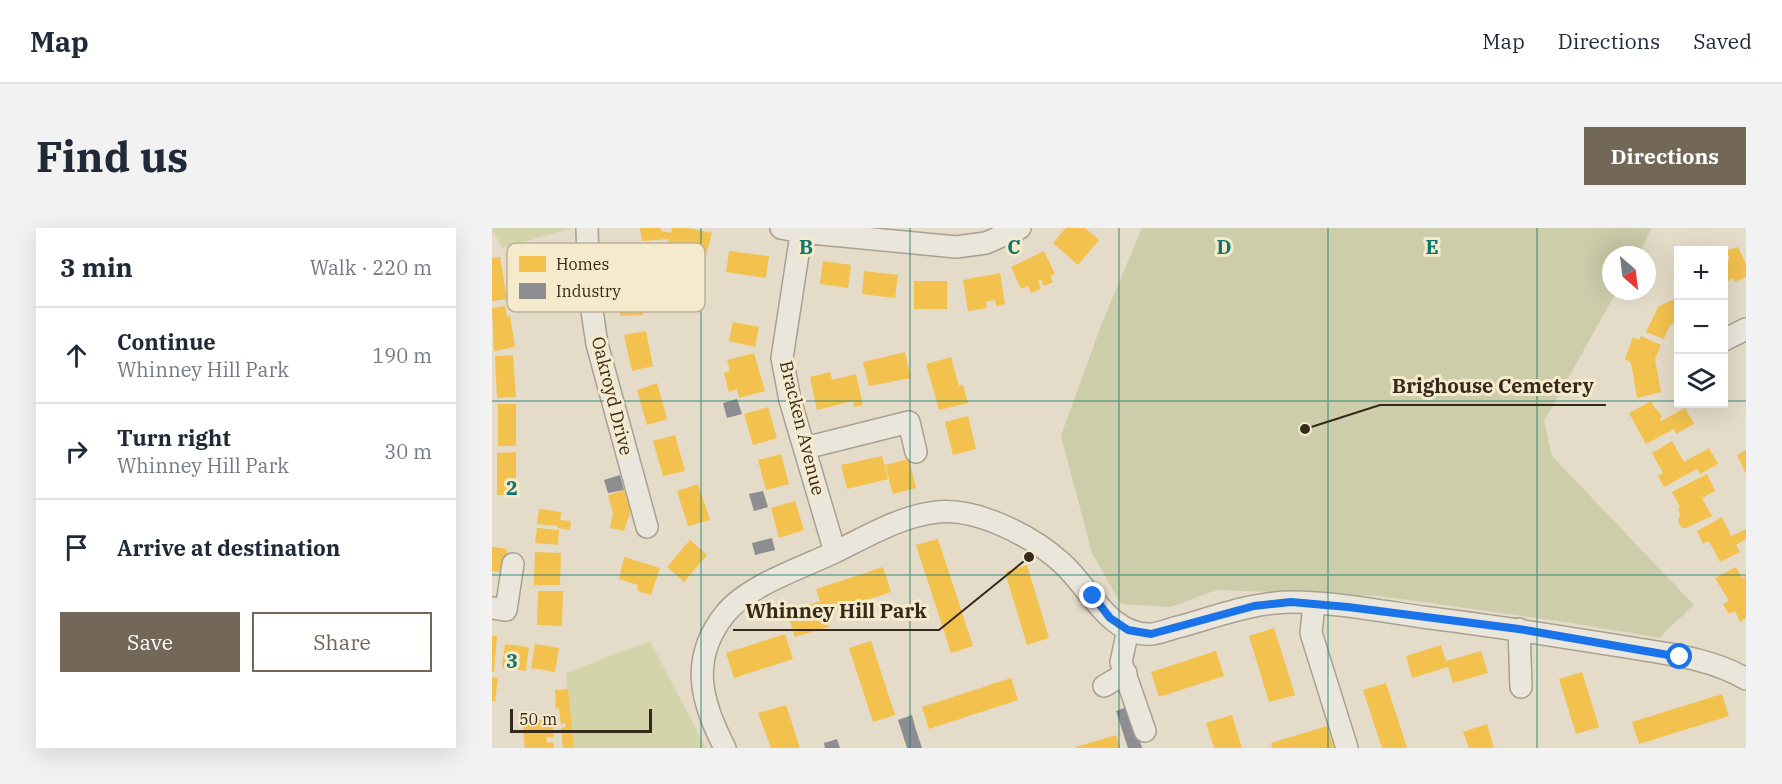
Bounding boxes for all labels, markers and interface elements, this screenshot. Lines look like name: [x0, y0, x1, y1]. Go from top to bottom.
text: Map: [30, 23, 89, 60]
text: Map: [1482, 27, 1525, 55]
text: Directions: [1558, 27, 1660, 55]
text: Saved: [1693, 27, 1752, 55]
button: Directions: [1584, 127, 1746, 185]
text: Find us: [36, 129, 188, 184]
text: B: [799, 233, 813, 260]
text: C: [1007, 233, 1021, 260]
text: D: [1216, 233, 1232, 260]
text: E: [1425, 233, 1439, 260]
legend: [507, 243, 705, 312]
north arrow: [1602, 246, 1656, 300]
map controls: [1674, 246, 1728, 408]
button: +: [1674, 246, 1728, 300]
text: 3 min: [60, 250, 133, 284]
text: Walk · 220 m: [310, 254, 432, 281]
text: Homes: [556, 254, 609, 274]
text: Industry: [556, 281, 621, 301]
button: −: [1674, 300, 1728, 354]
text: Continue: [117, 327, 216, 356]
street label: Oakroyd Drive: [587, 334, 638, 458]
icon: ahead: [60, 339, 93, 372]
text: 190 m: [372, 342, 432, 369]
button: layers: [1674, 354, 1728, 408]
text: Whinney Hill Park: [117, 356, 289, 383]
street label: Bracken Avenue: [775, 358, 830, 498]
callout: Brighouse Cemetery: [1380, 367, 1606, 405]
text: Brighouse Cemetery: [1392, 372, 1594, 399]
text: Turn right: [117, 423, 231, 452]
icon: right: [60, 435, 93, 468]
text: 30 m: [384, 438, 432, 465]
text: Whinney Hill Park: [117, 452, 289, 479]
text: 2: [506, 474, 518, 501]
icon: arrive: [60, 531, 93, 564]
text: Arrive at destination: [117, 533, 340, 562]
route end: [1079, 582, 1105, 608]
callout: Whinney Hill Park: [733, 592, 939, 630]
text: Whinney Hill Park: [745, 597, 927, 624]
button: Save: [60, 612, 240, 672]
button: Share: [252, 612, 432, 672]
route start: [1666, 643, 1692, 669]
text: 3: [506, 647, 518, 674]
scale bar: [510, 706, 652, 733]
text: 50 m: [519, 709, 557, 729]

